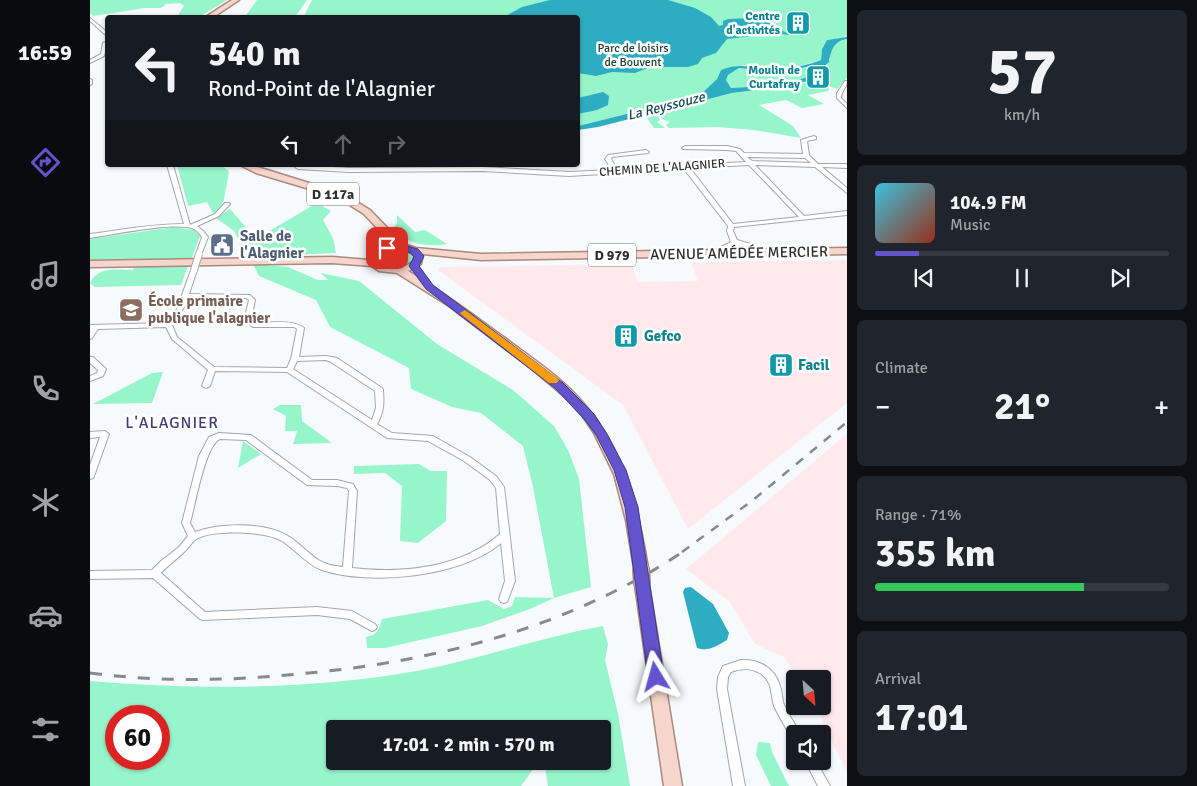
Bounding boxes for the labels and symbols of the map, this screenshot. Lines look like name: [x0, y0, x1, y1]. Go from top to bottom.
place label: Centre d'activités: [726, 9, 781, 38]
building icon: Centre d'activités: [785, 10, 811, 36]
park label: Parc de loisirs de Bouvent: [597, 41, 669, 70]
place label: Moulin de Curtafray: [748, 63, 800, 92]
building icon: Moulin de Curtafray: [805, 64, 831, 90]
water label: La Reyssouze: [626, 88, 707, 124]
street label: CHEMIN DE L'ALAGNIER: [599, 156, 725, 180]
road number: D 117a: [307, 182, 359, 205]
place label: Salle de l'Alagnier: [240, 227, 304, 262]
pin: [366, 227, 408, 269]
public building icon: Salle de l'Alagnier: [209, 232, 235, 258]
street label: AVENUE AMÉDÉE MERCIER: [650, 241, 828, 264]
road number: D 979: [588, 244, 636, 266]
place label: École primaire publique l'alagnier: [148, 291, 270, 327]
school or university icon: École primaire publique l'alagnier: [118, 297, 144, 323]
building icon: Gefco: [613, 323, 639, 349]
place label: Gefco: [644, 327, 682, 345]
building icon: Facil: [768, 352, 794, 378]
place label: Facil: [798, 356, 830, 374]
district label: L'ALAGNIER: [125, 413, 219, 433]
position arrow: [629, 650, 681, 702]
north arrow: [786, 670, 831, 715]
speed limit sign: 60: [105, 705, 170, 770]

